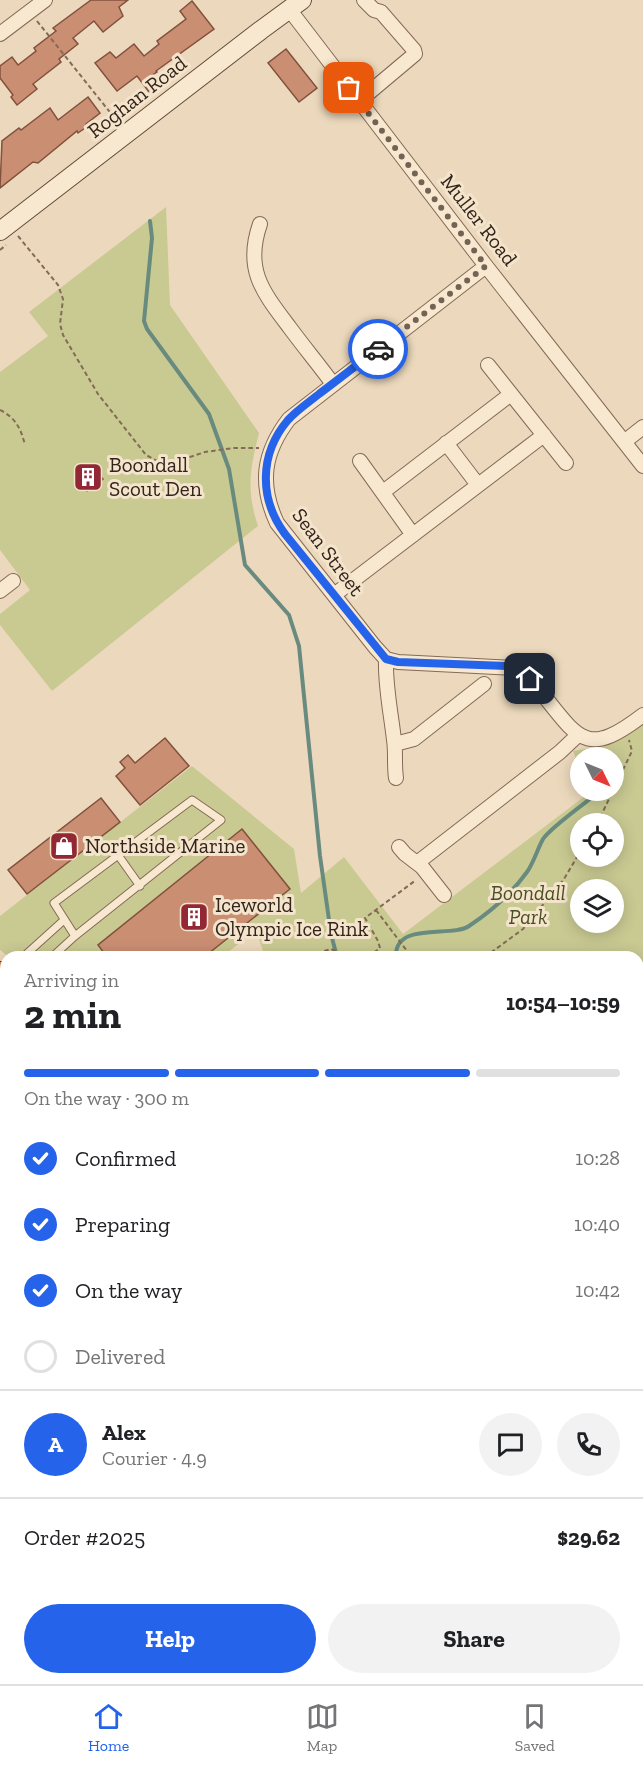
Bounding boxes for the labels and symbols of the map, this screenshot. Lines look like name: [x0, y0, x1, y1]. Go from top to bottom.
street label: Roghan Road: [82, 50, 192, 143]
pin: [323, 62, 374, 113]
street label: Muller Road: [436, 169, 523, 271]
courier: [348, 319, 408, 379]
place label: Boondall Scout Den: [109, 452, 202, 501]
building icon: Boondall Scout Den: [72, 461, 104, 493]
street label: Sean Street: [287, 503, 370, 601]
pin: [504, 653, 555, 704]
north arrow: [570, 747, 624, 801]
shop icon: Northside Marine: [48, 830, 80, 862]
place label: Northside Marine: [85, 833, 246, 858]
park label: Boondall Park: [491, 880, 565, 929]
place label: Iceworld Olympic Ice Rink: [215, 892, 369, 941]
building icon: Iceworld Olympic Ice Rink: [178, 901, 210, 933]

